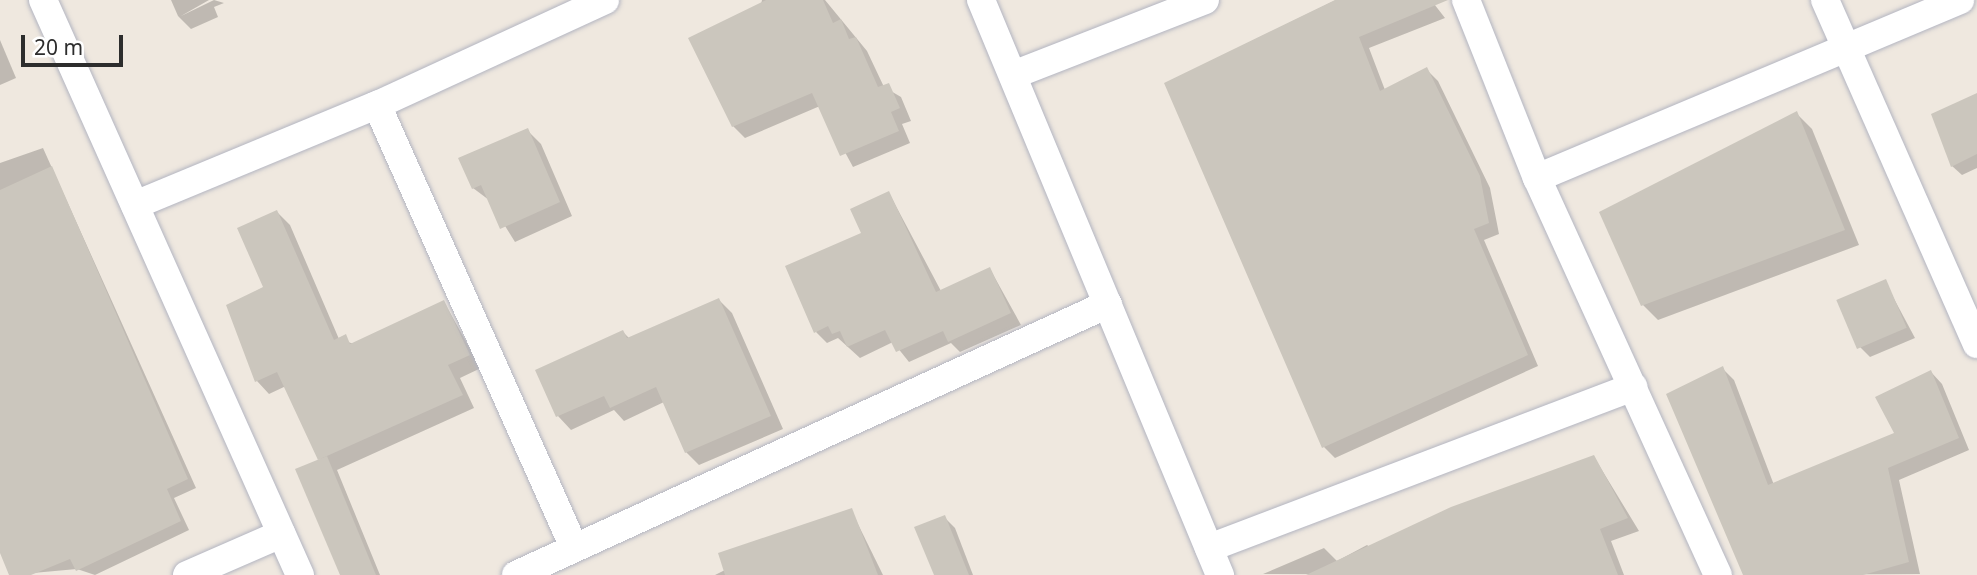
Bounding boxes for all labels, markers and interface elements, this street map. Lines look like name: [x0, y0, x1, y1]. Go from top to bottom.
scale bar: [24, 21, 126, 65]
text: 20 m: [34, 33, 83, 61]

